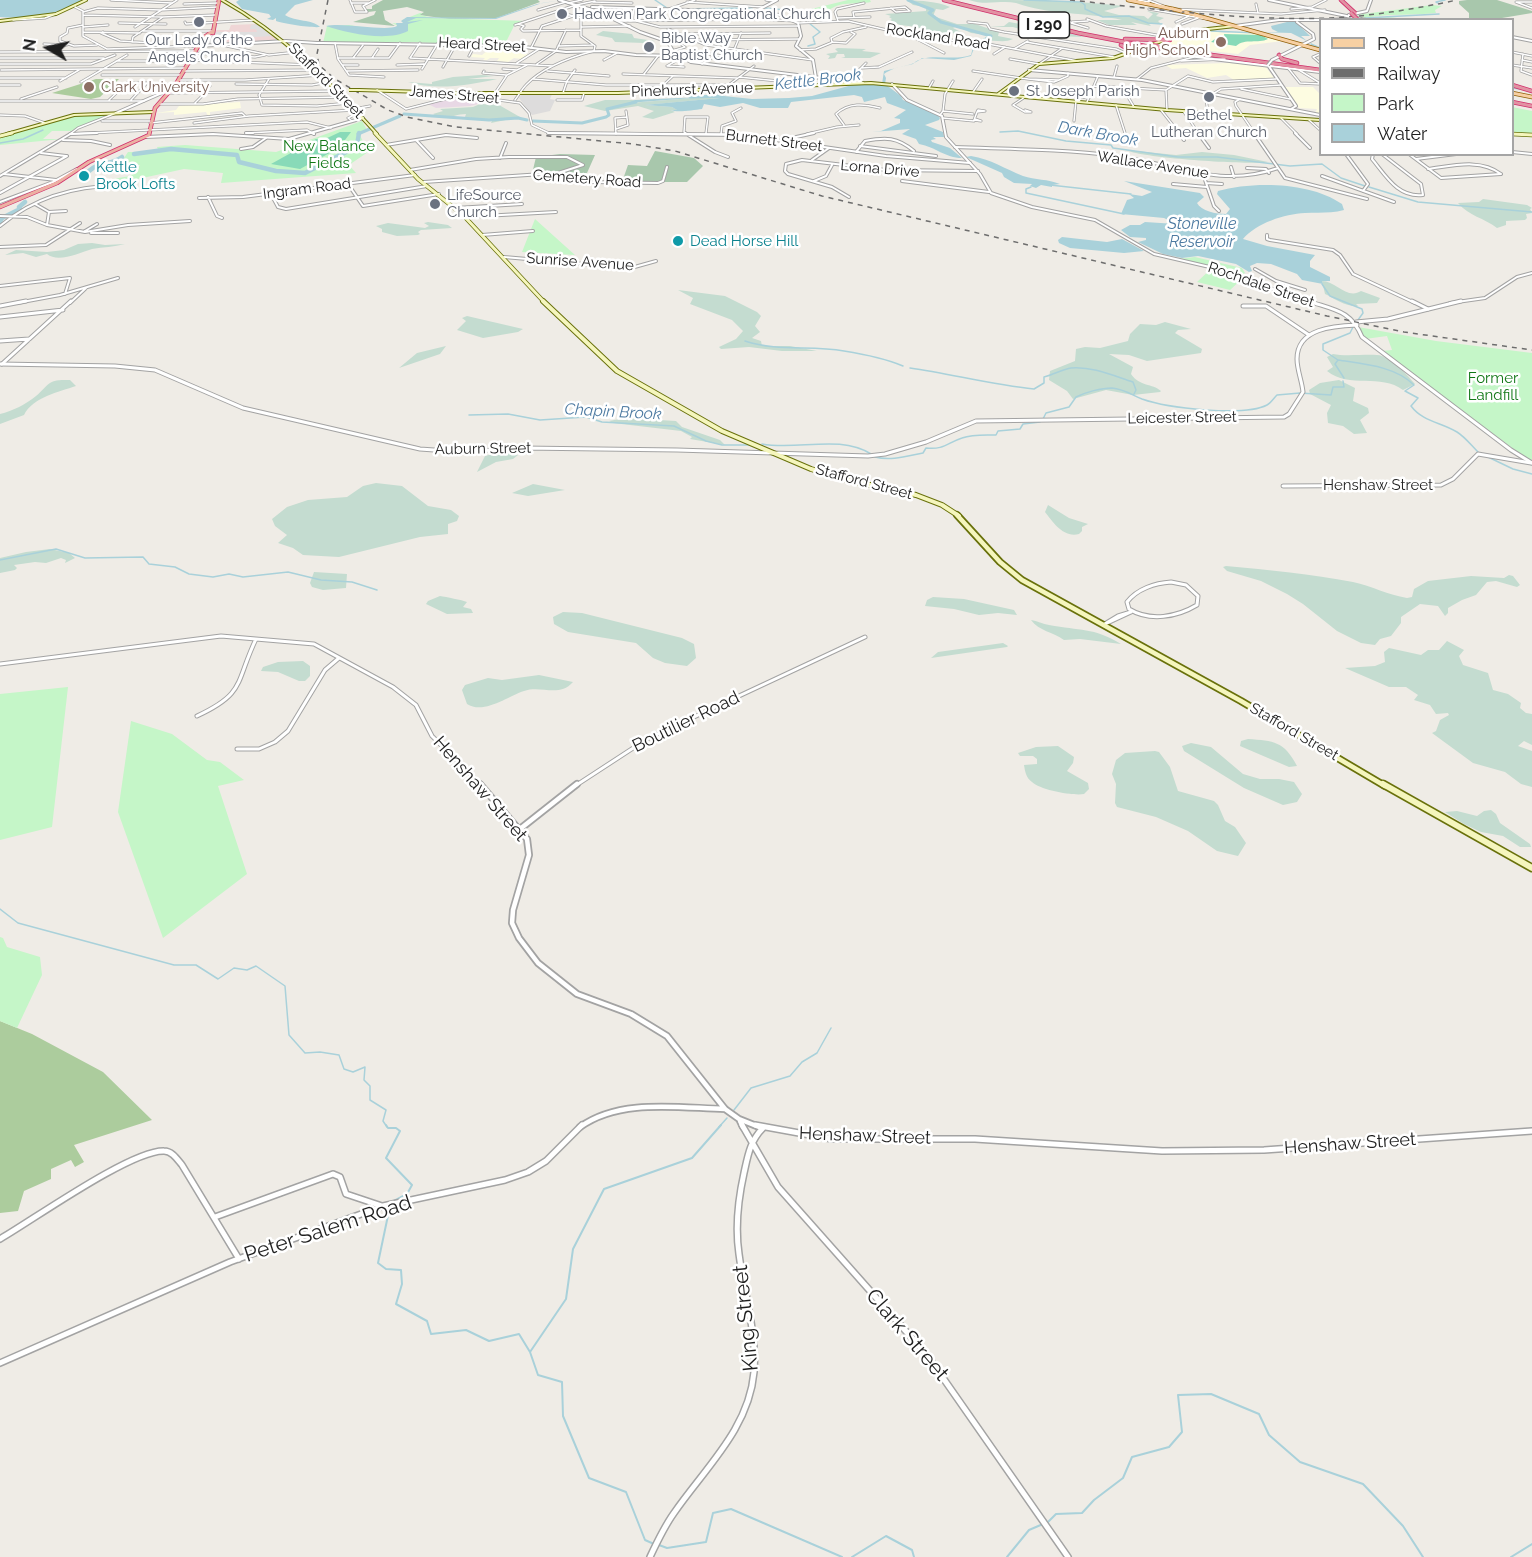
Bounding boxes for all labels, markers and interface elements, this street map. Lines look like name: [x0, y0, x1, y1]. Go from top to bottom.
place label: Hadwen Park Congregational Church: [574, 5, 831, 23]
marker: Hadwen Park Congregational Church: [555, 7, 569, 21]
road number: I 290: [1018, 12, 1070, 38]
marker: Our Lady of the Angels Church: [192, 15, 206, 29]
north arrow: [18, 18, 78, 78]
legend: [1319, 18, 1514, 156]
street label: Rockland Road: [885, 20, 991, 54]
place label: Auburn High School: [1125, 24, 1209, 59]
place label: Bible Way Baptist Church: [661, 29, 763, 64]
place label: Our Lady of the Angels Church: [145, 31, 253, 66]
text: Road: [1377, 33, 1420, 54]
street label: Heard Street: [438, 34, 526, 56]
marker: Auburn High School: [1214, 35, 1228, 49]
text: N: [19, 38, 40, 53]
street label: Stafford Street: [285, 40, 367, 122]
marker: Bible Way Baptist Church: [642, 40, 656, 54]
text: Railway: [1377, 63, 1441, 84]
water label: Kettle Brook: [774, 65, 862, 95]
place label: Clark University: [101, 78, 209, 96]
street label: Pinehurst Avenue: [631, 79, 753, 101]
marker: Clark University: [82, 80, 96, 94]
street label: James Street: [408, 82, 500, 108]
place label: St Joseph Parish: [1026, 82, 1140, 100]
marker: St Joseph Parish: [1007, 84, 1021, 98]
marker: Bethel Lutheran Church: [1202, 90, 1216, 104]
text: Park: [1377, 93, 1414, 114]
place label: Bethel Lutheran Church: [1151, 106, 1267, 141]
water label: Dark Brook: [1056, 118, 1140, 150]
text: Water: [1377, 123, 1427, 144]
street label: Burnett Street: [725, 126, 823, 156]
park label: New Balance Fields: [283, 137, 375, 172]
street label: Wallace Avenue: [1096, 147, 1210, 183]
street label: Lorna Drive: [840, 157, 920, 181]
place label: Kettle Brook Lofts: [96, 158, 175, 193]
street label: Cemetery Road: [532, 166, 642, 192]
marker: Kettle Brook Lofts: [77, 169, 91, 183]
street label: Ingram Road: [262, 175, 352, 203]
place label: LifeSource Church: [447, 186, 521, 221]
marker: LifeSource Church: [428, 197, 442, 211]
water label: Stoneville Reservoir: [1168, 214, 1236, 252]
place label: Dead Horse Hill: [690, 232, 798, 250]
marker: Dead Horse Hill: [671, 234, 685, 248]
street label: Sunrise Avenue: [526, 249, 634, 275]
street label: Rochdale Street: [1205, 258, 1317, 312]
park label: Former Landfill: [1468, 369, 1518, 404]
water label: Chapin Brook: [564, 400, 662, 424]
street label: Leicester Street: [1127, 408, 1237, 428]
street label: Auburn Street: [435, 439, 531, 459]
street label: Stafford Street: [814, 460, 914, 504]
street label: Henshaw Street: [1323, 476, 1433, 494]
street label: Boutilier Road: [629, 687, 743, 757]
street label: Stafford Street: [1246, 699, 1342, 765]
street label: Henshaw Street: [429, 732, 531, 846]
street label: Henshaw Street: [799, 1123, 931, 1149]
street label: Henshaw Street: [1283, 1129, 1417, 1159]
street label: Peter Salem Road: [241, 1190, 415, 1268]
street label: King Street: [728, 1264, 764, 1372]
street label: Clark Street: [860, 1284, 954, 1386]

